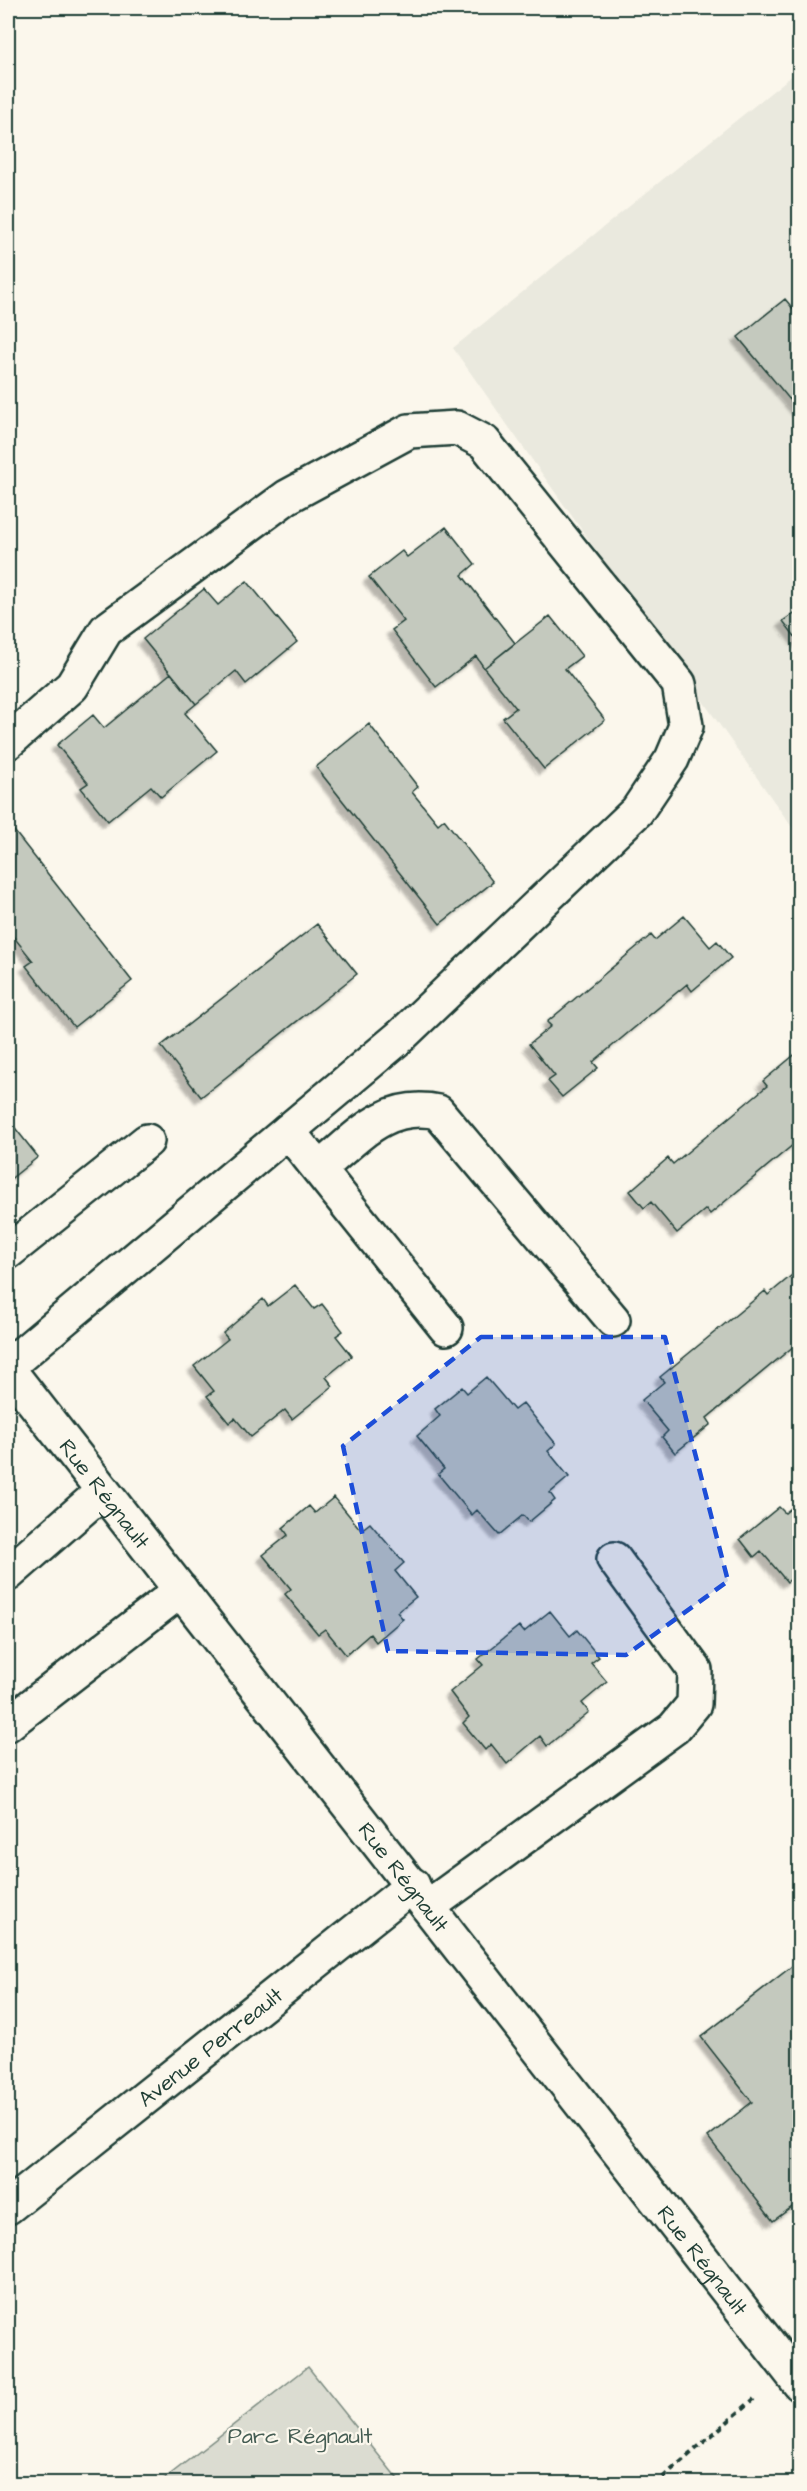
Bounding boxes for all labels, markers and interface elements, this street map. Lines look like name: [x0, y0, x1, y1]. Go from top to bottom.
street label: Rue Régnault: [51, 1433, 157, 1556]
street label: Rue Régnault: [350, 1816, 456, 1939]
street label: Avenue Perreault: [132, 1980, 290, 2115]
street label: Rue Régnault: [649, 2199, 755, 2323]
park label: Parc Régnault: [228, 2421, 372, 2453]

